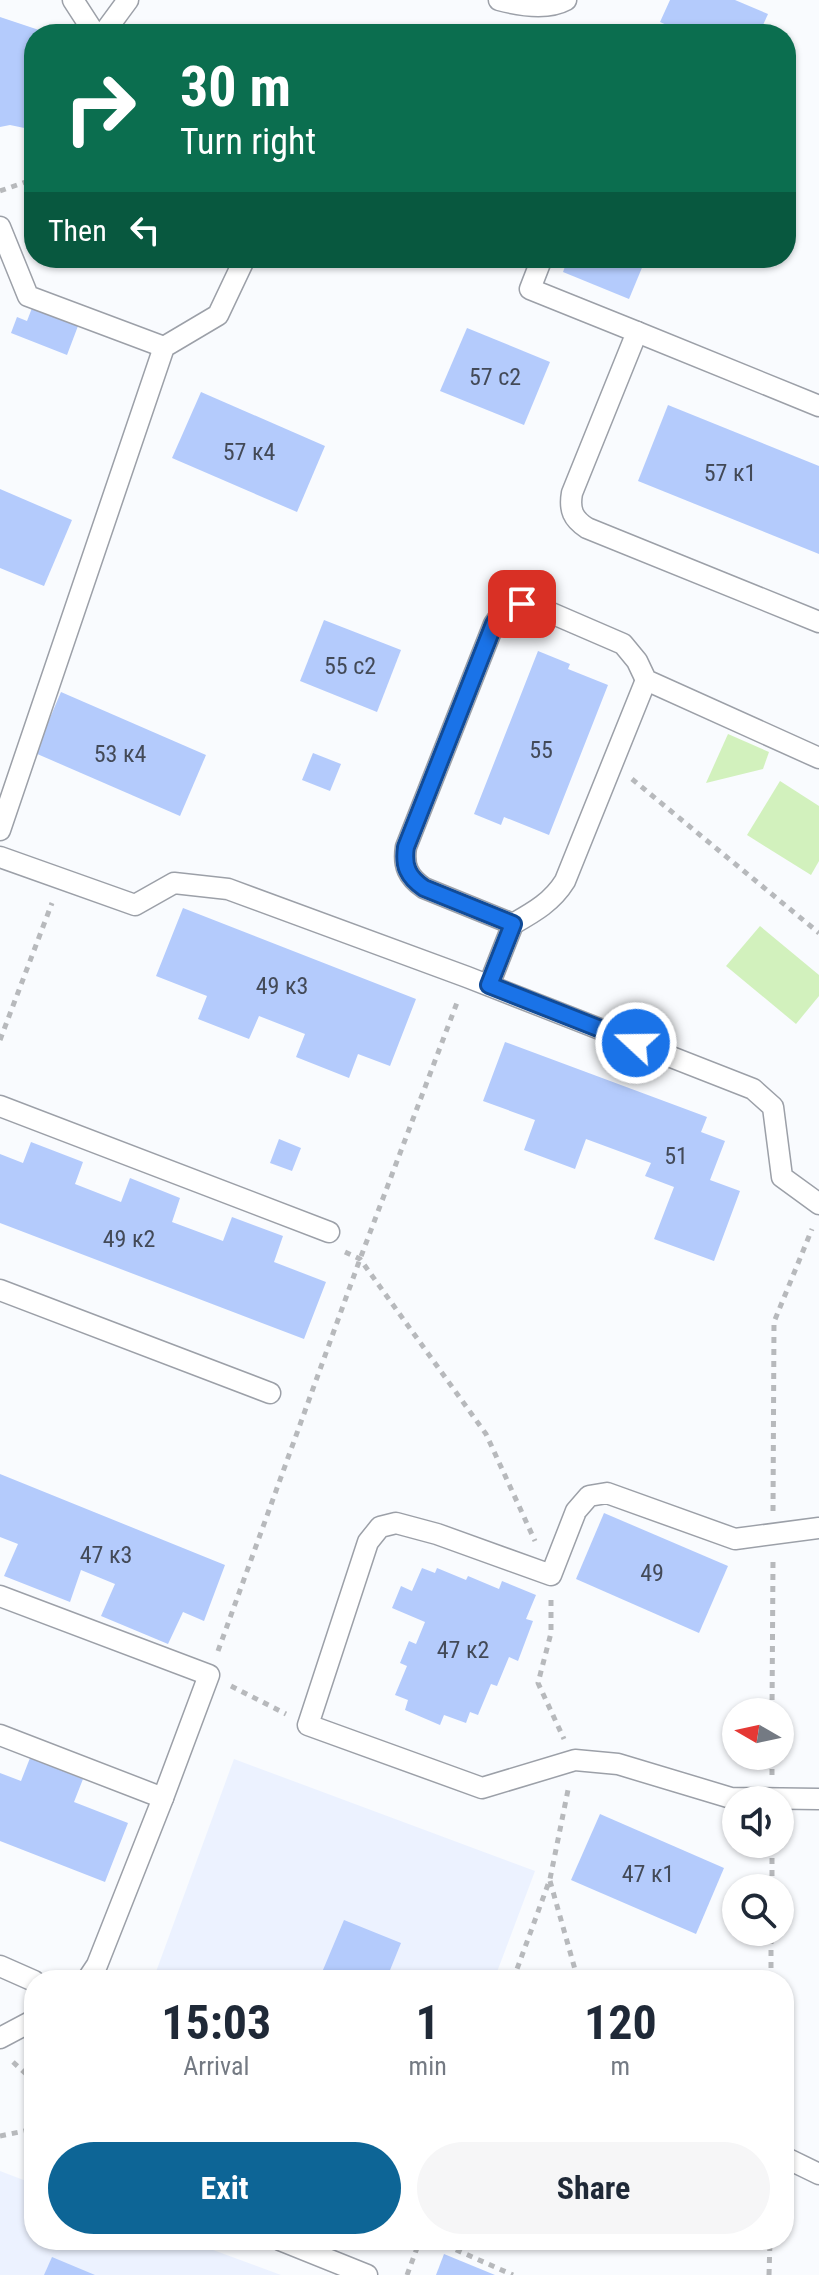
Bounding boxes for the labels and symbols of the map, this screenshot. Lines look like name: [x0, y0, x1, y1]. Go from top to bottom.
house number: 57 с2: [469, 363, 521, 391]
house number: 57 к4: [223, 438, 275, 466]
house number: 57 к1: [704, 459, 756, 487]
pin: [488, 570, 556, 638]
house number: 55 с2: [324, 652, 376, 680]
house number: 55: [529, 736, 553, 764]
house number: 53 к4: [94, 740, 146, 768]
house number: 49 к3: [256, 972, 308, 1000]
position arrow: [594, 1001, 678, 1085]
house number: 51: [664, 1142, 688, 1170]
house number: 49 к2: [103, 1225, 155, 1253]
house number: 47 к3: [80, 1541, 132, 1569]
house number: 49: [640, 1559, 664, 1587]
house number: 47 к2: [437, 1636, 489, 1664]
north arrow: [722, 1698, 794, 1770]
house number: 47 к1: [622, 1860, 674, 1888]

